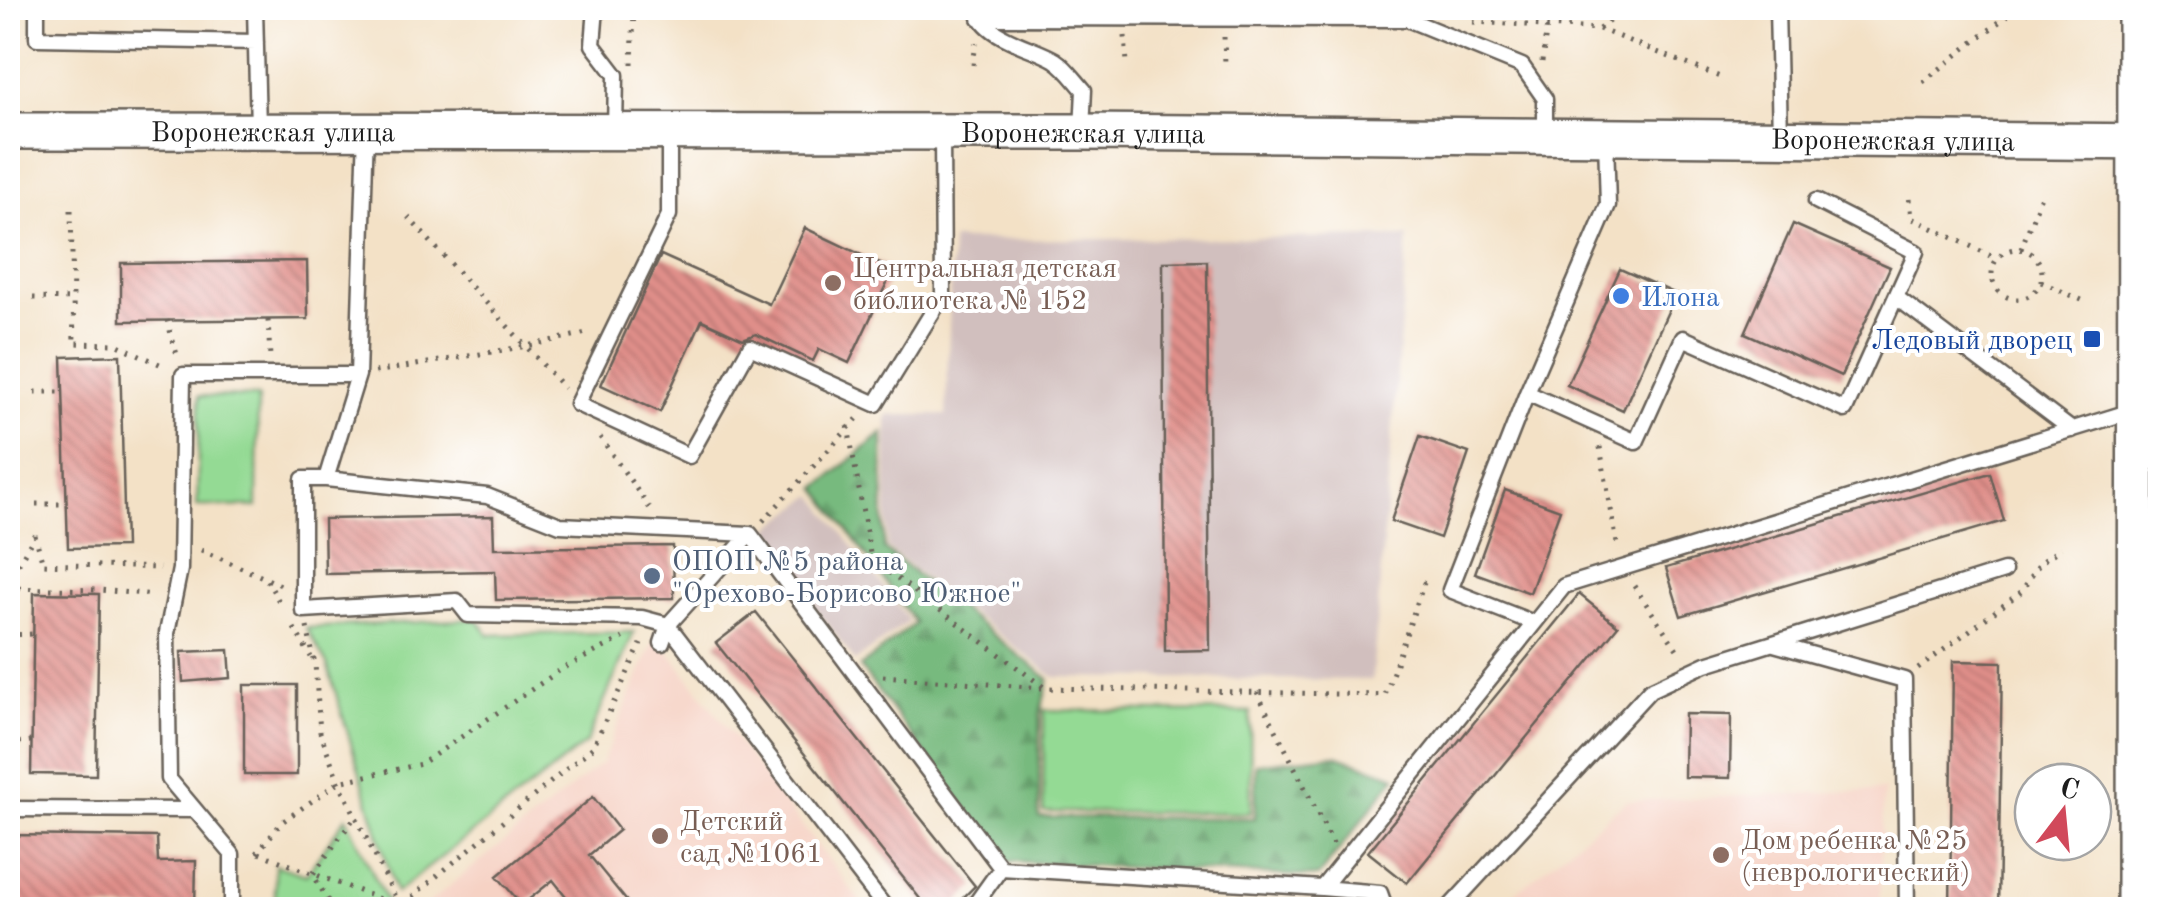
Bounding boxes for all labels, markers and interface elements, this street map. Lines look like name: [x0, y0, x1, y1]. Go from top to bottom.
street label: Воронежская улица: [151, 120, 395, 148]
street label: Воронежская улица: [961, 121, 1205, 150]
street label: Воронежская улица: [1771, 127, 2015, 158]
place label: Центральная детская библиотека № 152: [853, 256, 1117, 316]
marker: Центральная детская библиотека № 152: [822, 272, 844, 294]
marker: Илона: [1610, 285, 1632, 307]
place label: Илона: [1641, 285, 1720, 313]
place label: Ледовый дворец: [1871, 328, 2073, 356]
marker: Ледовый дворец: [2081, 328, 2103, 350]
place label: ОПОП №5 района "Орехово-Борисово Южное": [672, 549, 1021, 609]
marker: ОПОП №5 района "Орехово-Борисово Южное": [641, 565, 663, 587]
north arrow: [2013, 762, 2113, 862]
text: С: [2056, 774, 2082, 807]
place label: Детский сад №1061: [680, 809, 822, 869]
marker: Детский сад №1061: [649, 825, 671, 847]
place label: Дом ребенка №25 (неврологический): [1741, 828, 1970, 888]
marker: Дом ребенка №25 (неврологический): [1710, 844, 1732, 866]

